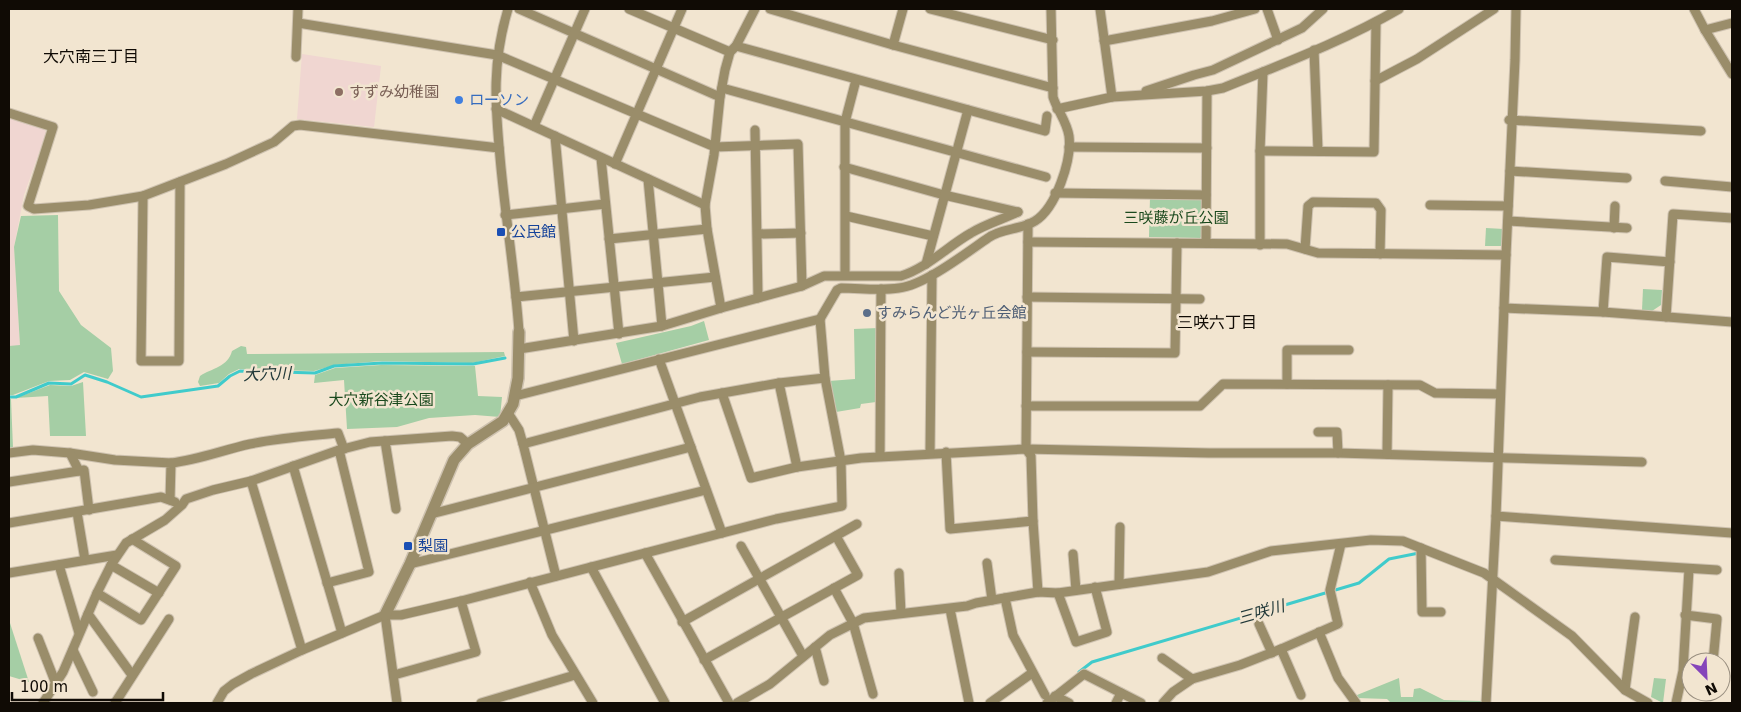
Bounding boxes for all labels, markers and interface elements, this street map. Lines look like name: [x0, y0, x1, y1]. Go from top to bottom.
district label: 大穴南三丁目: [43, 47, 139, 66]
place label: すずみ幼稚園: [349, 83, 439, 101]
marker: すずみ幼稚園: [333, 86, 345, 98]
place label: ローソン: [469, 91, 529, 109]
marker: ローソン: [453, 94, 465, 106]
park label: 三咲藤が丘公園: [1123, 209, 1229, 227]
place label: 公民館: [511, 223, 556, 241]
marker: 公民館: [495, 226, 507, 238]
place label: すみらんど光ヶ丘会館: [877, 304, 1027, 322]
marker: すみらんど光ヶ丘会館: [861, 307, 873, 319]
district label: 三咲六丁目: [1177, 313, 1257, 332]
water label: 大穴川: [243, 364, 293, 384]
park label: 大穴新谷津公園: [328, 391, 434, 409]
place label: 梨園: [418, 537, 448, 555]
marker: 梨園: [402, 540, 414, 552]
water label: 三咲川: [1235, 596, 1289, 628]
north arrow: [1681, 652, 1731, 702]
scale bar: [12, 670, 164, 702]
text: 100 m: [20, 678, 68, 696]
text: N: [1703, 679, 1720, 699]

